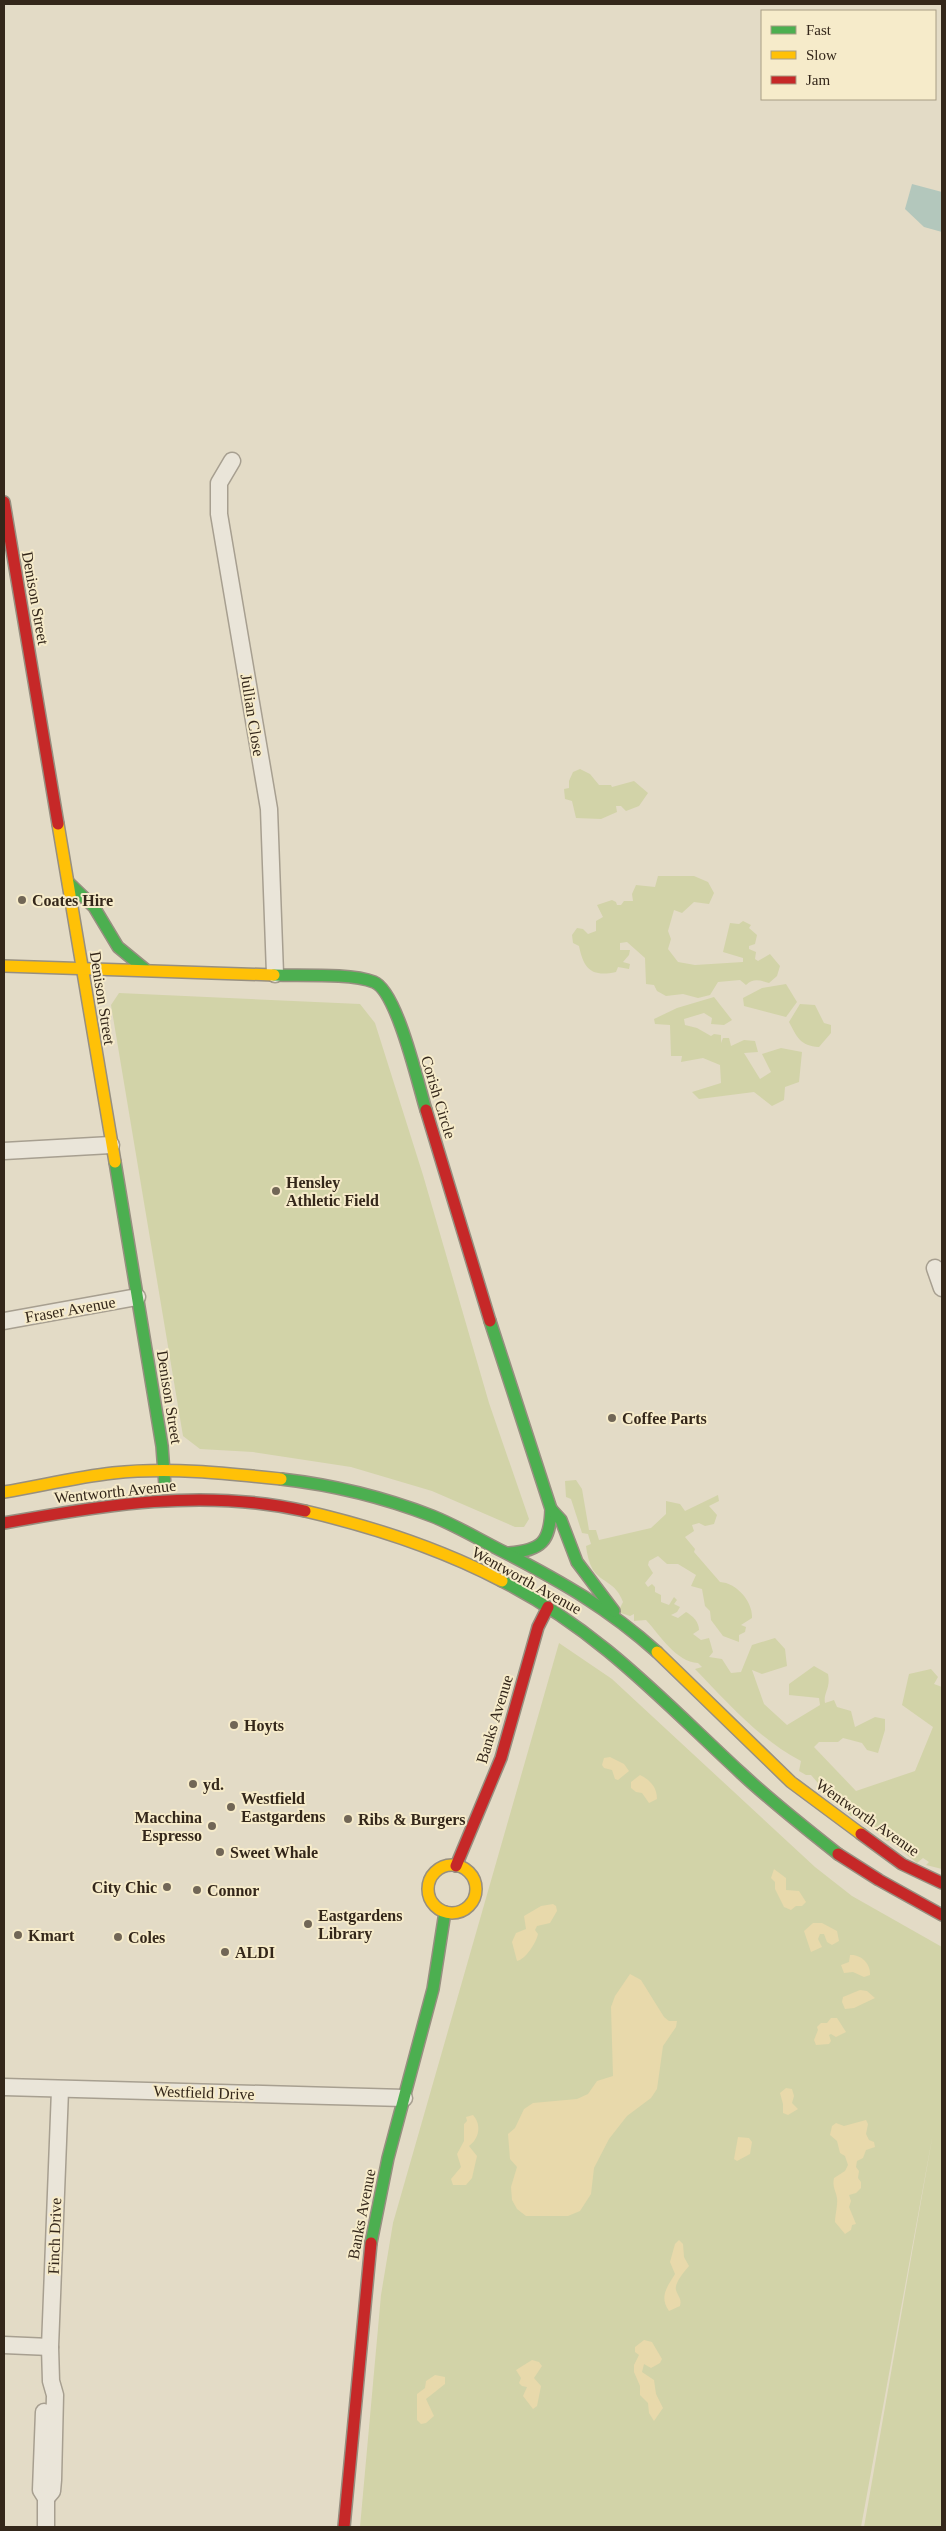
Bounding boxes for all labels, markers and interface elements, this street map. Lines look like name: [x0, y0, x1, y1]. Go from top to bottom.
legend: [761, 10, 936, 100]
text: Fast: [806, 22, 832, 38]
text: Slow: [806, 47, 837, 63]
text: Jam: [806, 72, 830, 88]
street label: Denison Street: [19, 550, 52, 647]
street label: Jullian Close: [238, 673, 267, 757]
place label: Coates Hire: [32, 892, 113, 909]
marker: Coates Hire: [16, 894, 28, 906]
street label: Denison Street: [87, 950, 118, 1047]
street label: Corish Circle: [418, 1054, 459, 1141]
place label: Hensley Athletic Field: [286, 1174, 379, 1209]
marker: Hensley Athletic Field: [270, 1185, 282, 1197]
street label: Fraser Avenue: [23, 1293, 117, 1326]
street label: Denison Street: [154, 1349, 185, 1446]
place label: Coffee Parts: [622, 1410, 707, 1427]
marker: Coffee Parts: [606, 1412, 618, 1424]
street label: Wentworth Avenue: [53, 1477, 177, 1506]
street label: Wentworth Avenue: [469, 1543, 584, 1618]
street label: Banks Avenue: [473, 1673, 516, 1765]
place label: Hoyts: [244, 1717, 284, 1735]
marker: Hoyts: [228, 1719, 240, 1731]
street label: Wentworth Avenue: [813, 1775, 923, 1859]
place label: yd.: [203, 1776, 224, 1794]
marker: yd.: [187, 1778, 199, 1790]
place label: Westfield Eastgardens: [241, 1790, 325, 1826]
marker: Westfield Eastgardens: [225, 1801, 237, 1813]
place label: Macchina Espresso: [134, 1809, 202, 1845]
place label: Ribs & Burgers: [358, 1811, 466, 1829]
marker: Ribs & Burgers: [342, 1813, 354, 1825]
marker: Macchina Espresso: [206, 1820, 218, 1832]
place label: Sweet Whale: [230, 1844, 318, 1861]
marker: Sweet Whale: [214, 1846, 226, 1858]
place label: City Chic: [92, 1879, 157, 1897]
marker: City Chic: [161, 1881, 173, 1893]
place label: Connor: [207, 1882, 259, 1899]
marker: Connor: [191, 1884, 203, 1896]
place label: Eastgardens Library: [318, 1907, 402, 1943]
marker: Eastgardens Library: [302, 1918, 314, 1930]
place label: Kmart: [28, 1927, 75, 1944]
marker: Kmart: [12, 1929, 24, 1941]
place label: Coles: [128, 1929, 165, 1946]
marker: Coles: [112, 1931, 124, 1943]
place label: ALDI: [235, 1944, 275, 1961]
marker: ALDI: [219, 1946, 231, 1958]
street label: Westfield Drive: [153, 2082, 255, 2103]
street label: Banks Avenue: [344, 2167, 379, 2261]
street label: Finch Drive: [45, 2197, 64, 2275]

